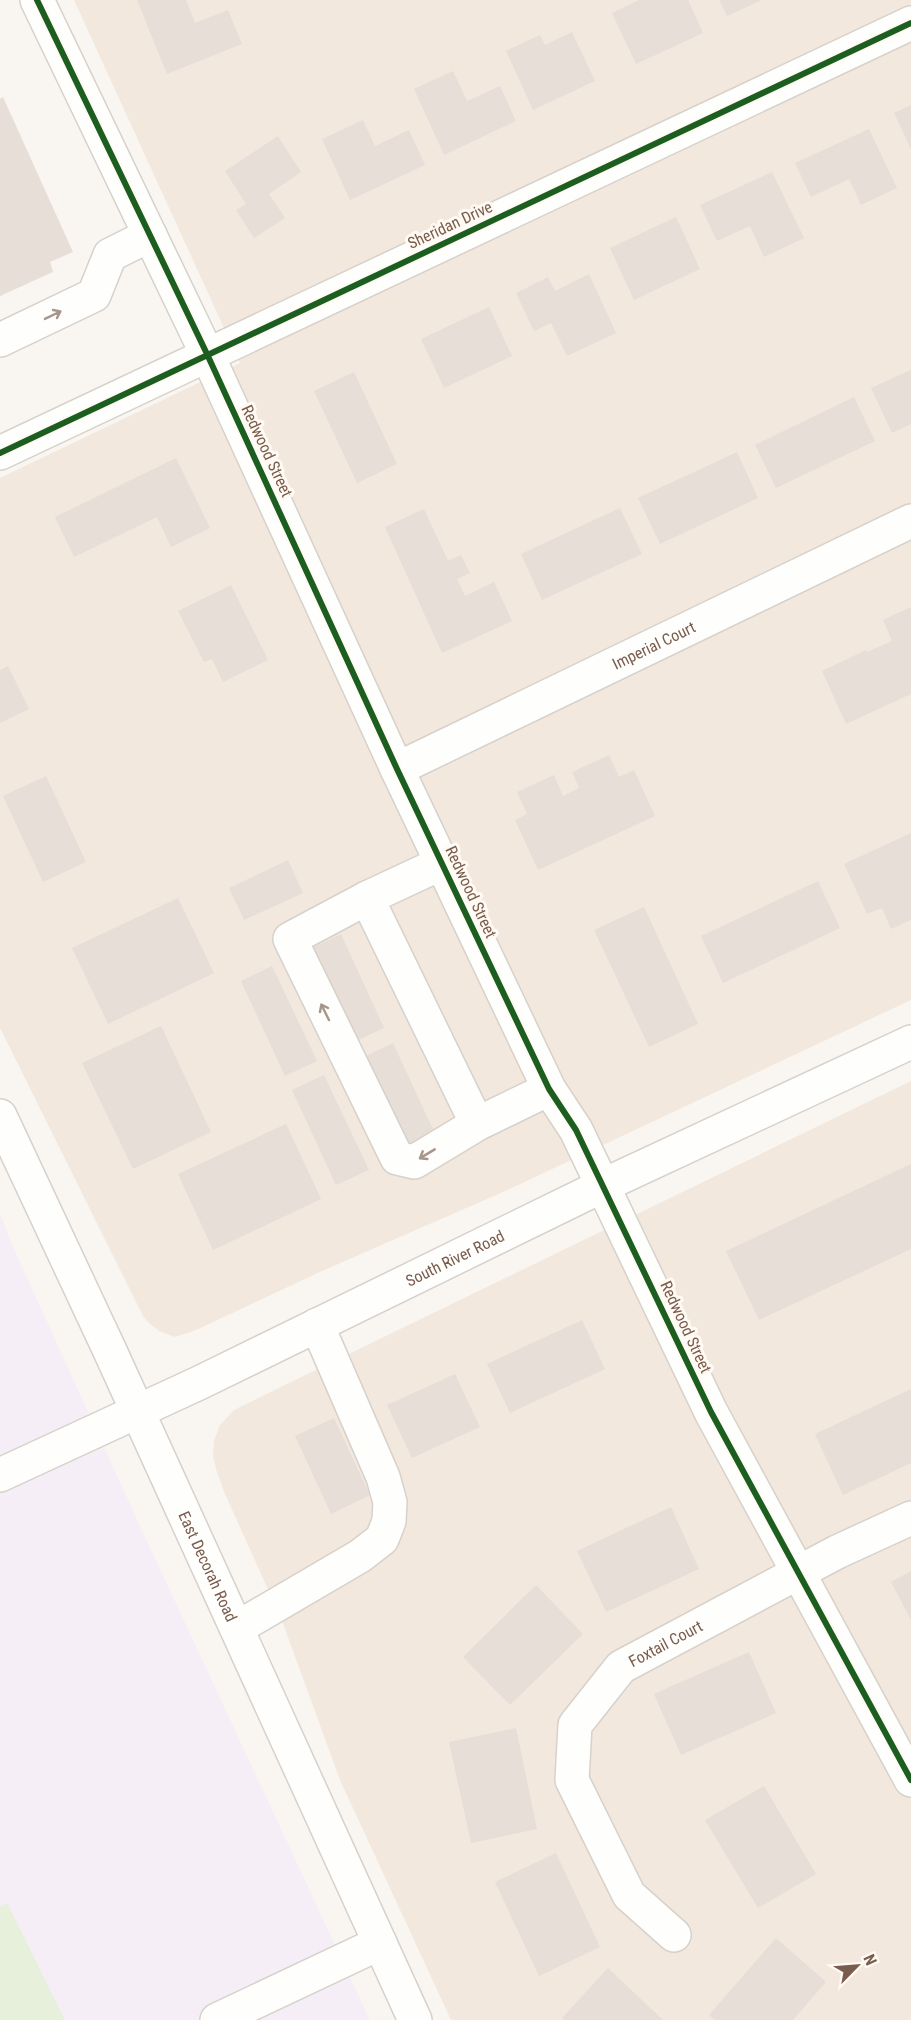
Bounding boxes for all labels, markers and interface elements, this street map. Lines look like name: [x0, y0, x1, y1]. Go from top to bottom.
street label: Sheridan Drive: [405, 197, 495, 253]
one-way arrow: [43, 308, 61, 320]
street label: Redwood Street: [237, 402, 297, 500]
street label: Imperial Court: [609, 617, 699, 673]
street label: Redwood Street: [441, 843, 501, 941]
one-way arrow: [319, 1003, 331, 1021]
one-way arrow: [419, 1148, 436, 1160]
street label: South River Road: [402, 1226, 507, 1290]
street label: Redwood Street: [656, 1278, 716, 1376]
street label: East Decorah Road: [175, 1508, 241, 1624]
street label: Foxtail Court: [625, 1616, 706, 1671]
north arrow: [827, 1936, 887, 1996]
text: N: [859, 1951, 881, 1968]

